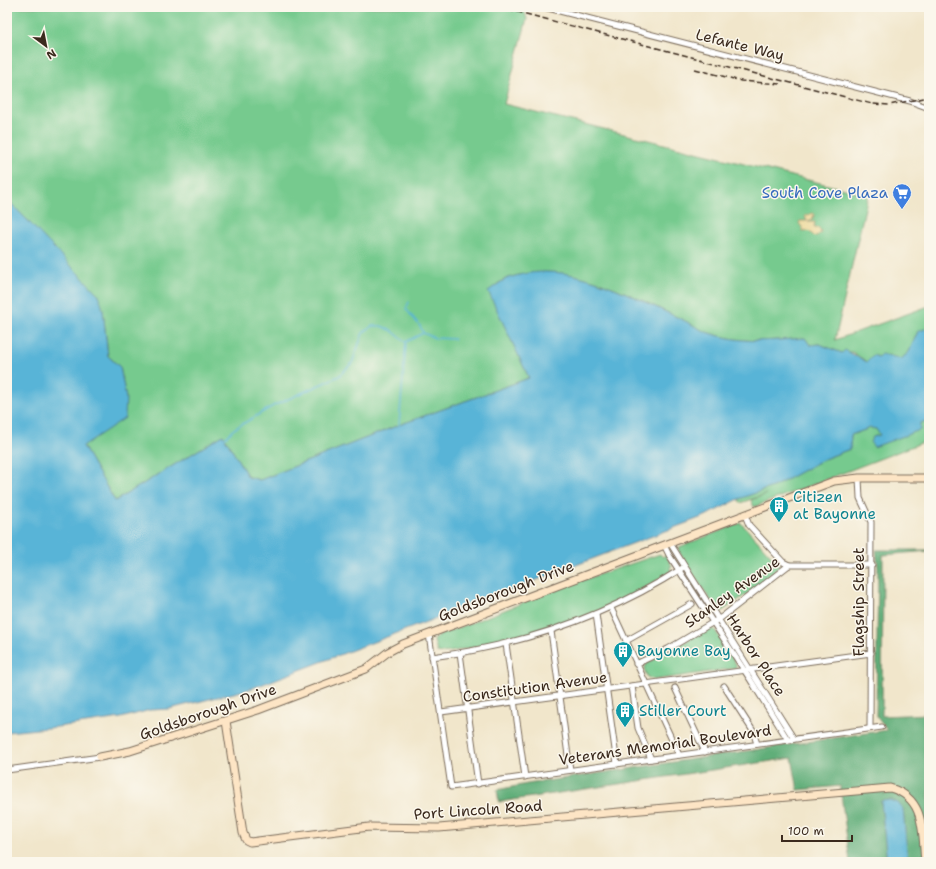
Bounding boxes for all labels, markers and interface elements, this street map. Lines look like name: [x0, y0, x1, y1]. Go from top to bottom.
street label: Lefante Way: [694, 24, 786, 66]
north arrow: [26, 26, 66, 66]
text: N: [43, 45, 59, 63]
supermarket icon: South Cove Plaza: [891, 182, 913, 210]
place label: South Cove Plaza: [762, 183, 889, 203]
place label: Citizen at Bayonne: [793, 487, 876, 524]
building icon: Citizen at Bayonne: [768, 495, 790, 523]
street label: Flagship Street: [849, 547, 869, 657]
street label: Stanley Avenue: [680, 552, 784, 632]
street label: Goldsborough Drive: [435, 556, 577, 626]
street label: Harbor Place: [722, 610, 790, 700]
building icon: Bayonne Bay: [612, 640, 634, 668]
place label: Bayonne Bay: [637, 641, 731, 661]
street label: Constitution Avenue: [461, 667, 609, 707]
street label: Goldsborough Drive: [137, 679, 279, 745]
building icon: Stiller Court: [614, 700, 636, 728]
place label: Stiller Court: [639, 701, 727, 721]
street label: Veterans Memorial Boulevard: [557, 720, 773, 770]
street label: Port Lincoln Road: [413, 795, 544, 824]
scale bar: [782, 817, 852, 843]
text: 100 m: [788, 823, 824, 839]

